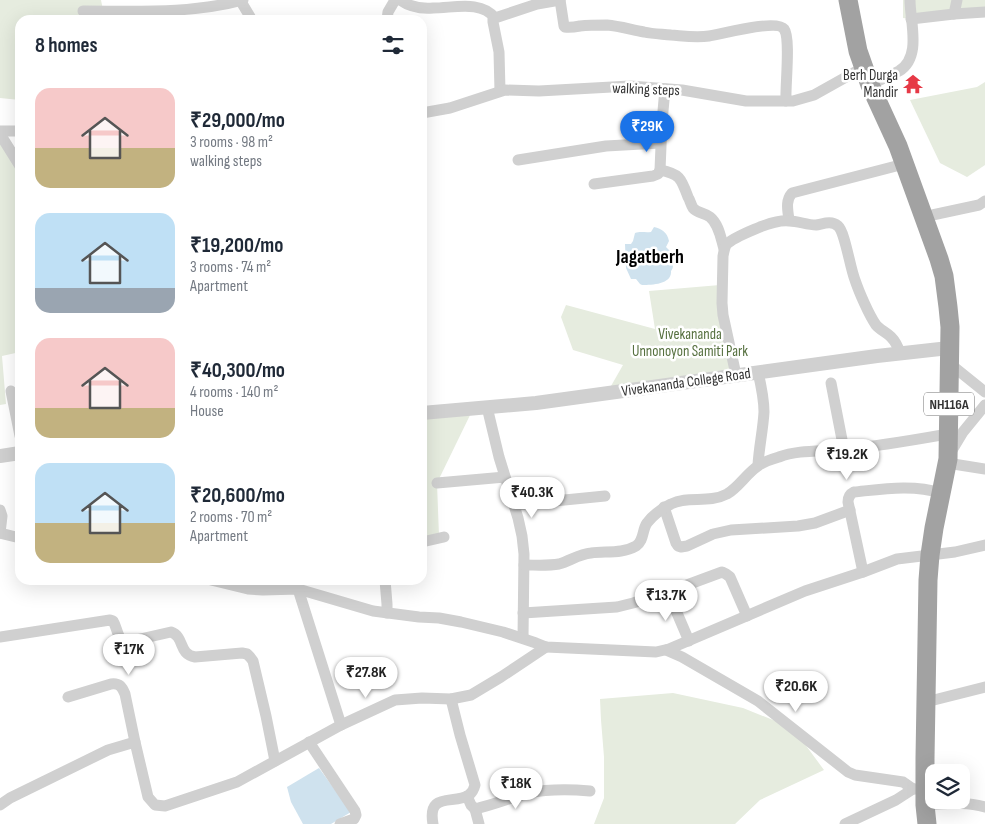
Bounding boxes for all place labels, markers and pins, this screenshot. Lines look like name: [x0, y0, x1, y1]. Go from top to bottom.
place label: Berh Durga Mandir: [843, 66, 899, 102]
temple icon: Berh Durga Mandir: [902, 73, 924, 95]
pin: ₹29K: [617, 110, 677, 153]
pin: ₹19.2K: [806, 438, 888, 481]
pin: ₹40.3K: [491, 476, 573, 519]
pin: ₹13.7K: [625, 580, 707, 622]
pin: ₹17K: [99, 634, 159, 676]
pin: ₹27.8K: [325, 656, 407, 699]
pin: ₹20.6K: [755, 670, 837, 713]
pin: ₹18K: [486, 768, 546, 810]

